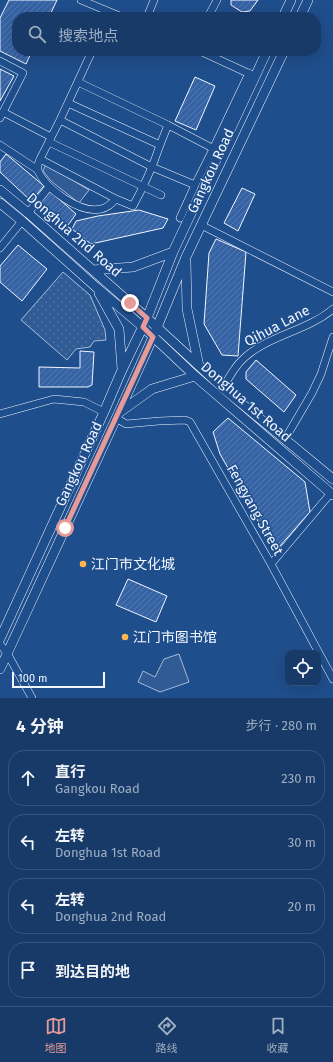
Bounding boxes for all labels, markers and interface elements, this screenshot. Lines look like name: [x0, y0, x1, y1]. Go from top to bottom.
search box: [12, 12, 321, 56]
icon: search: [26, 23, 48, 45]
text: 搜索地点: [58, 27, 118, 45]
street label: Gangkou Road: [184, 126, 238, 216]
street label: Donghua 2nd Road: [23, 189, 125, 281]
route end: [121, 294, 139, 312]
street label: Qihua Lane: [241, 302, 313, 350]
street label: Donghua 1st Road: [197, 358, 295, 446]
street label: Gangkou Road: [52, 419, 106, 509]
street label: Fengyang Street: [223, 462, 287, 559]
route start: [56, 519, 74, 537]
place label: 江门市文化城: [91, 556, 175, 573]
marker: 江门市文化城: [78, 559, 88, 569]
place label: 江门市图书馆: [133, 629, 217, 646]
marker: 江门市图书馆: [120, 632, 130, 642]
map controls: [285, 650, 321, 686]
button: locate: [285, 650, 321, 686]
scale bar: [12, 670, 105, 689]
text: 100 m: [18, 672, 47, 685]
text: 4 分钟: [16, 716, 64, 737]
text: 步行 · 280 m: [246, 718, 317, 733]
text: 直行: [55, 763, 85, 781]
icon: ahead: [17, 767, 39, 789]
text: 230 m: [281, 771, 316, 786]
text: Gangkou Road: [55, 781, 140, 796]
text: 左转: [55, 827, 85, 845]
icon: left: [17, 831, 39, 853]
text: 30 m: [288, 835, 316, 850]
text: Donghua 1st Road: [55, 845, 161, 860]
text: 左转: [55, 891, 85, 909]
icon: left: [17, 895, 39, 917]
text: 20 m: [288, 899, 316, 914]
text: Donghua 2nd Road: [55, 909, 166, 924]
icon: arrive: [17, 959, 39, 981]
text: 到达目的地: [55, 963, 130, 981]
tab: 地图: [45, 1015, 67, 1055]
tab: 路线: [156, 1015, 178, 1055]
tab: 收藏: [267, 1015, 289, 1055]

